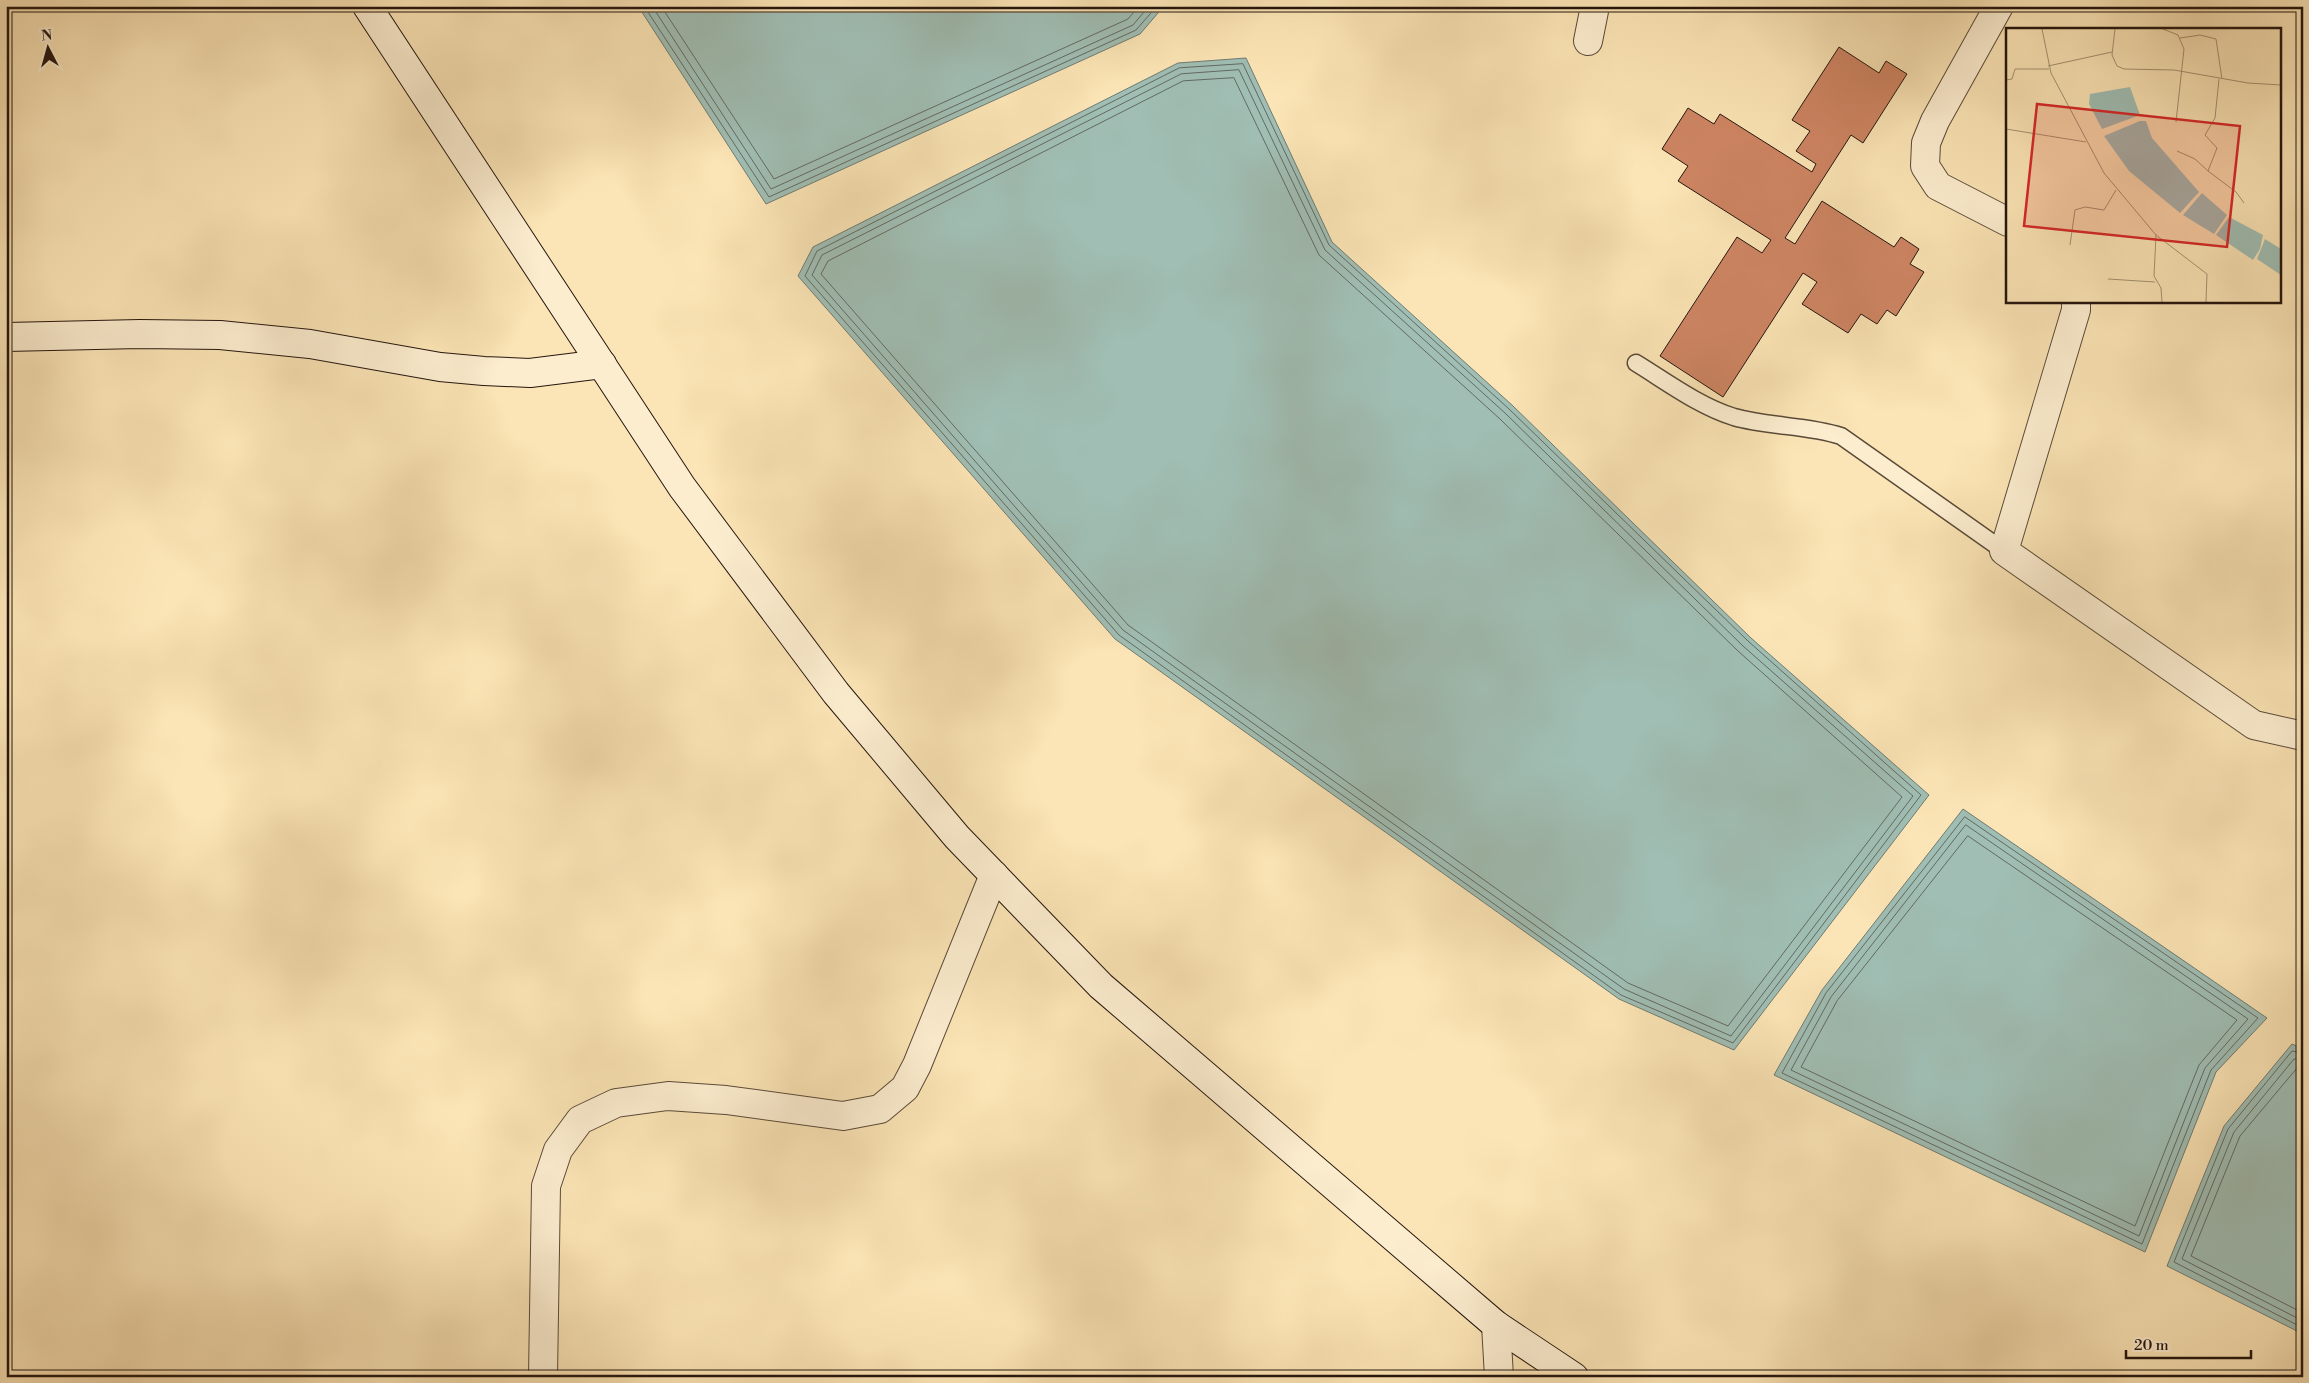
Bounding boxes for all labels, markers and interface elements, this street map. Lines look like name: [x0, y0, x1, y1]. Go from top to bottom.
north arrow: [22, 22, 72, 72]
text: N: [40, 27, 53, 46]
inset map: [2006, 28, 2282, 302]
scale bar: [2126, 1328, 2252, 1360]
text: 20 m: [2134, 1336, 2169, 1355]

